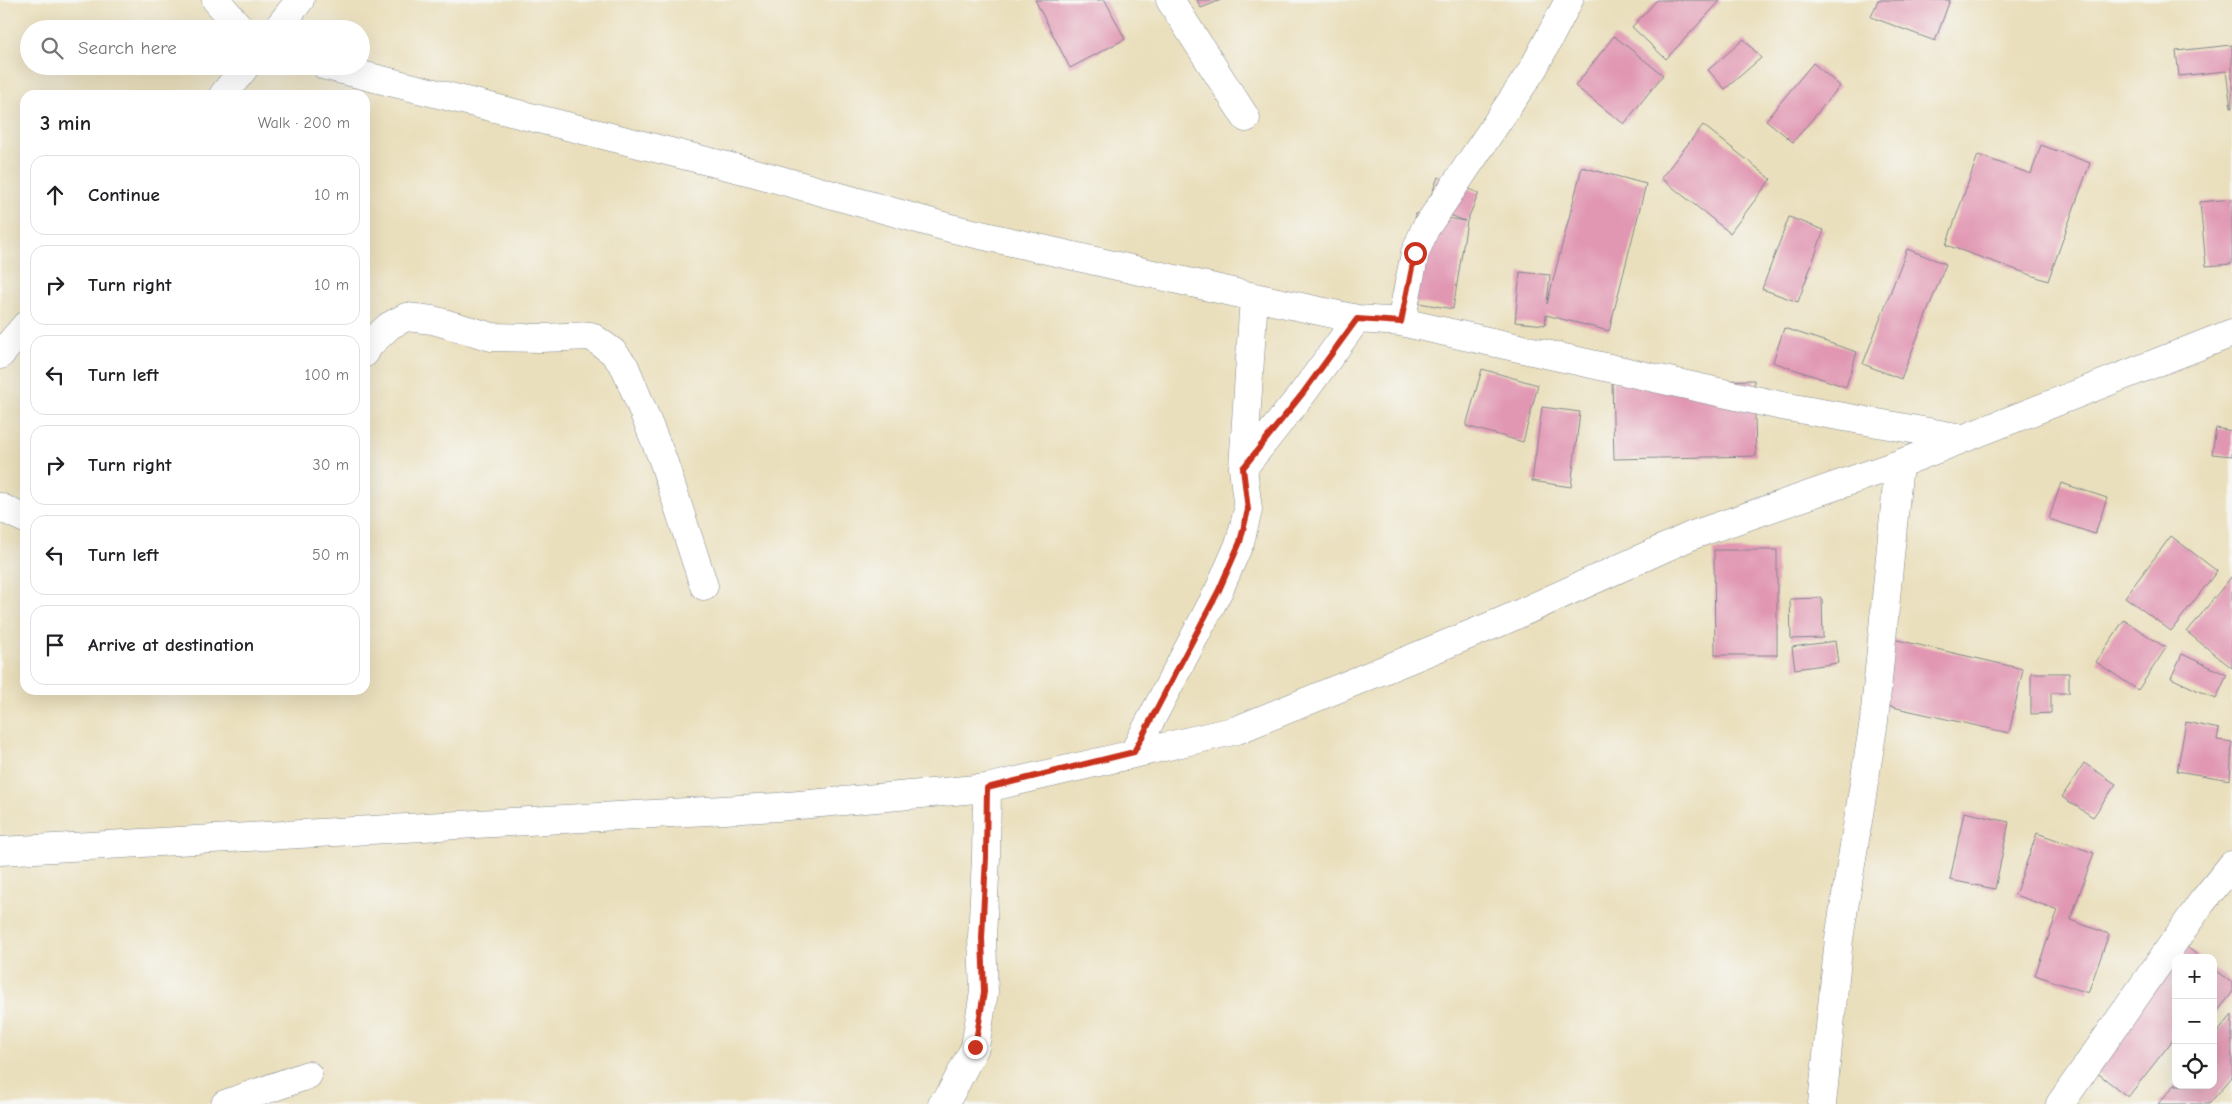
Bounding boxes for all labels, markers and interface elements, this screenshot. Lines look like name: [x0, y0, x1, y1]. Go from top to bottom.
search box: [20, 20, 370, 75]
icon: search: [38, 34, 66, 62]
text: Search here: [78, 37, 177, 59]
text: 3 min: [40, 111, 91, 135]
text: Walk · 200 m: [258, 114, 350, 132]
icon: ahead: [41, 181, 69, 209]
text: Continue: [88, 184, 160, 206]
text: 10 m: [314, 186, 349, 204]
route start: [1404, 242, 1427, 265]
icon: right: [41, 271, 69, 299]
text: Turn right: [88, 274, 172, 296]
text: 10 m: [314, 276, 349, 294]
icon: left: [41, 361, 69, 389]
text: Turn left: [88, 364, 159, 386]
text: 100 m: [305, 366, 349, 384]
icon: right: [41, 451, 69, 479]
text: Turn right: [88, 454, 172, 476]
text: 30 m: [313, 456, 349, 474]
icon: left: [41, 541, 69, 569]
text: Turn left: [88, 544, 159, 566]
text: 50 m: [312, 546, 349, 564]
icon: arrive: [41, 631, 69, 659]
text: Arrive at destination: [88, 634, 254, 656]
map controls: [2172, 954, 2217, 1089]
button: +: [2172, 954, 2217, 999]
button: −: [2172, 999, 2217, 1044]
route end: [964, 1036, 987, 1059]
button: locate: [2172, 1044, 2217, 1089]

